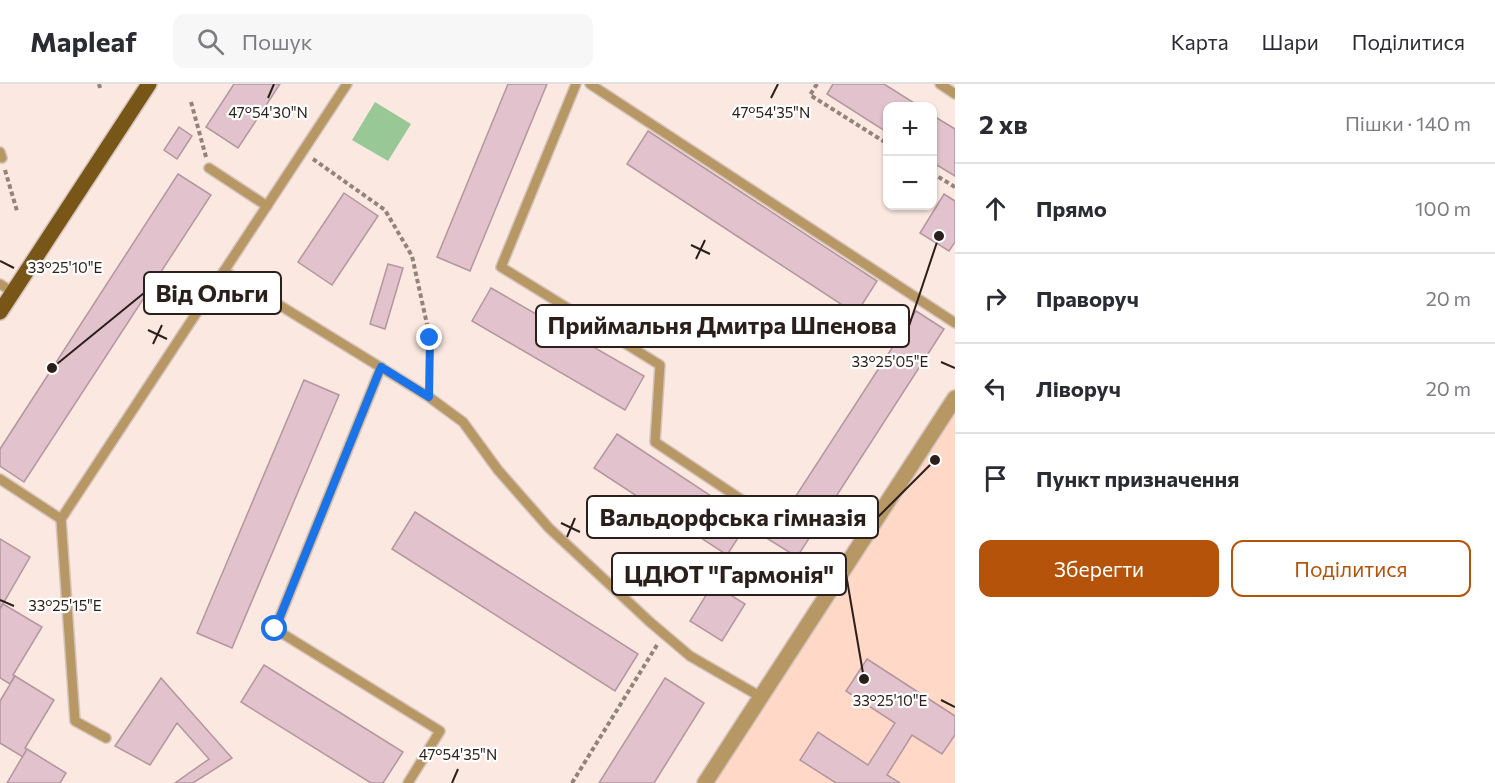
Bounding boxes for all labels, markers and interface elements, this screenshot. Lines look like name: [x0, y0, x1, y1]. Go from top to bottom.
search box: [173, 14, 593, 68]
text: Mapleaf: [30, 24, 137, 58]
icon: search: [194, 25, 227, 58]
text: Пошук: [242, 28, 313, 55]
text: Карта: [1171, 29, 1229, 54]
text: Шари: [1262, 29, 1319, 54]
text: Поділитися: [1352, 29, 1465, 54]
map controls: [883, 102, 937, 210]
button: +: [883, 102, 937, 156]
text: 47°54'30"N: [228, 103, 308, 121]
text: 47°54'35"N: [732, 103, 810, 121]
text: 2 хв: [979, 108, 1028, 139]
text: Пішки · 140 m: [1345, 111, 1471, 135]
button: −: [883, 156, 937, 210]
icon: ahead: [979, 192, 1012, 225]
text: Прямо: [1036, 195, 1107, 222]
text: 100 m: [1415, 196, 1471, 220]
text: 33°25'10"E: [28, 258, 102, 276]
callout: Від Ольги: [144, 272, 281, 314]
text: Від Ольги: [155, 278, 269, 307]
icon: right: [979, 282, 1012, 315]
text: Праворуч: [1036, 285, 1139, 312]
text: 20 m: [1426, 286, 1471, 310]
callout: Приймальня Дмитра Шпенова: [536, 305, 909, 347]
text: Приймальня Дмитра Шпенова: [548, 310, 897, 339]
route end: [416, 324, 442, 350]
text: 33°25'05"E: [852, 352, 929, 370]
icon: left: [979, 372, 1012, 405]
text: Ліворуч: [1036, 375, 1121, 402]
text: 20 m: [1426, 376, 1471, 400]
icon: arrive: [979, 462, 1012, 495]
text: Пункт призначення: [1036, 465, 1239, 492]
callout: Вальдорфська гімназія: [587, 496, 878, 538]
text: Вальдорфська гімназія: [600, 502, 866, 531]
button: Зберегти: [979, 540, 1219, 597]
button: Поділитися: [1231, 540, 1471, 597]
callout: ЦДЮТ "Гармонія": [612, 553, 846, 595]
text: ЦДЮТ "Гармонія": [624, 559, 834, 588]
text: 33°25'15"E: [28, 596, 102, 614]
route start: [261, 615, 287, 641]
text: 33°25'10"E: [853, 691, 927, 709]
text: 47°54'35"N: [419, 745, 497, 763]

